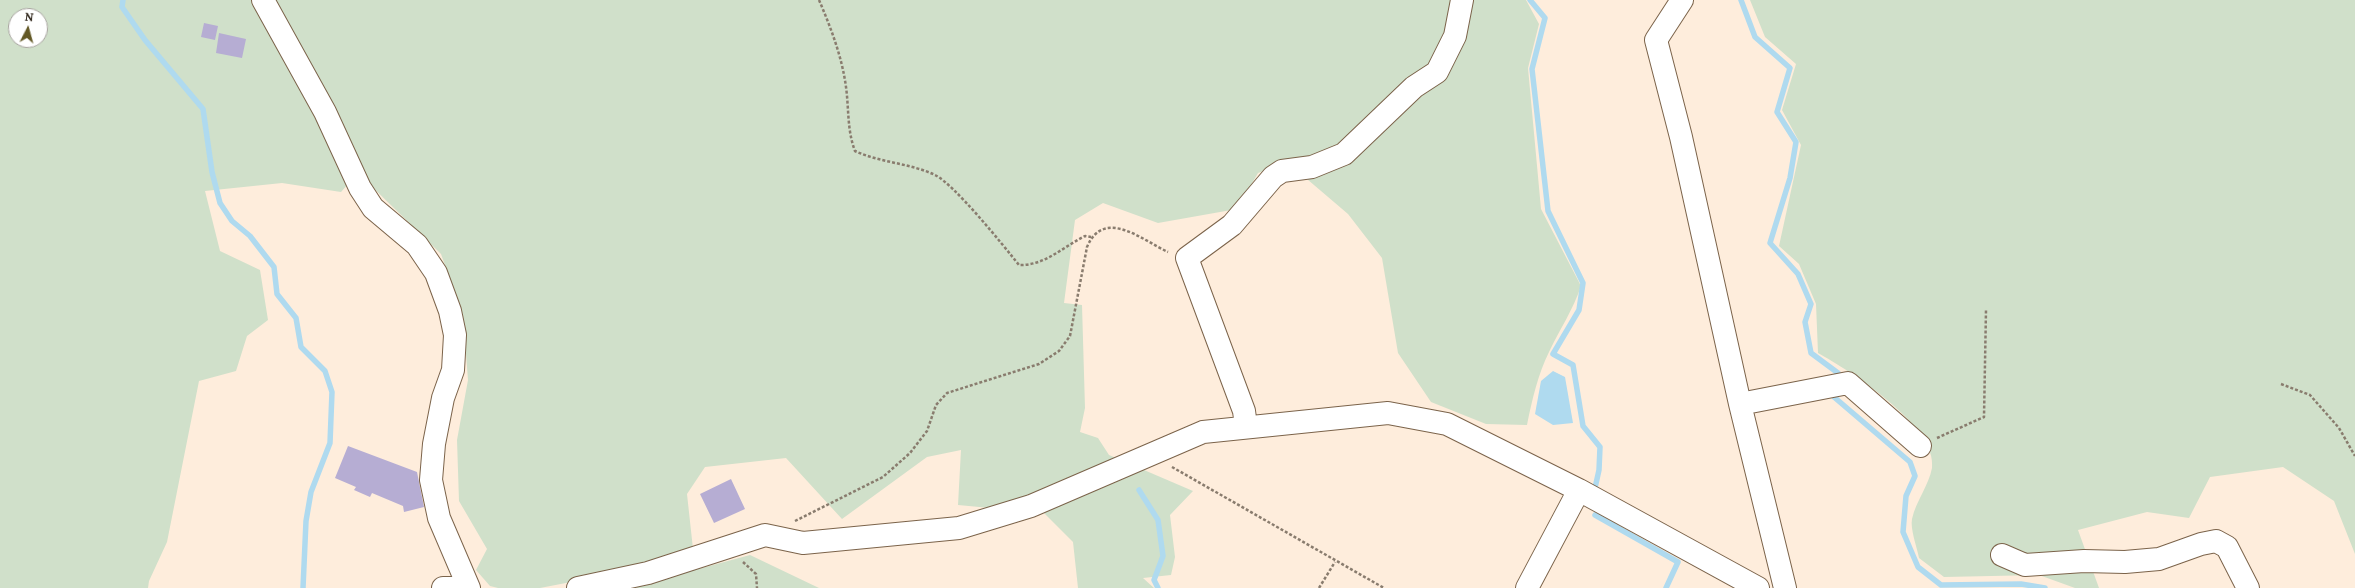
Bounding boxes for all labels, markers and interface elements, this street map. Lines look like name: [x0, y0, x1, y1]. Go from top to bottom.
north arrow: [8, 8, 48, 48]
text: N: [24, 10, 34, 24]

